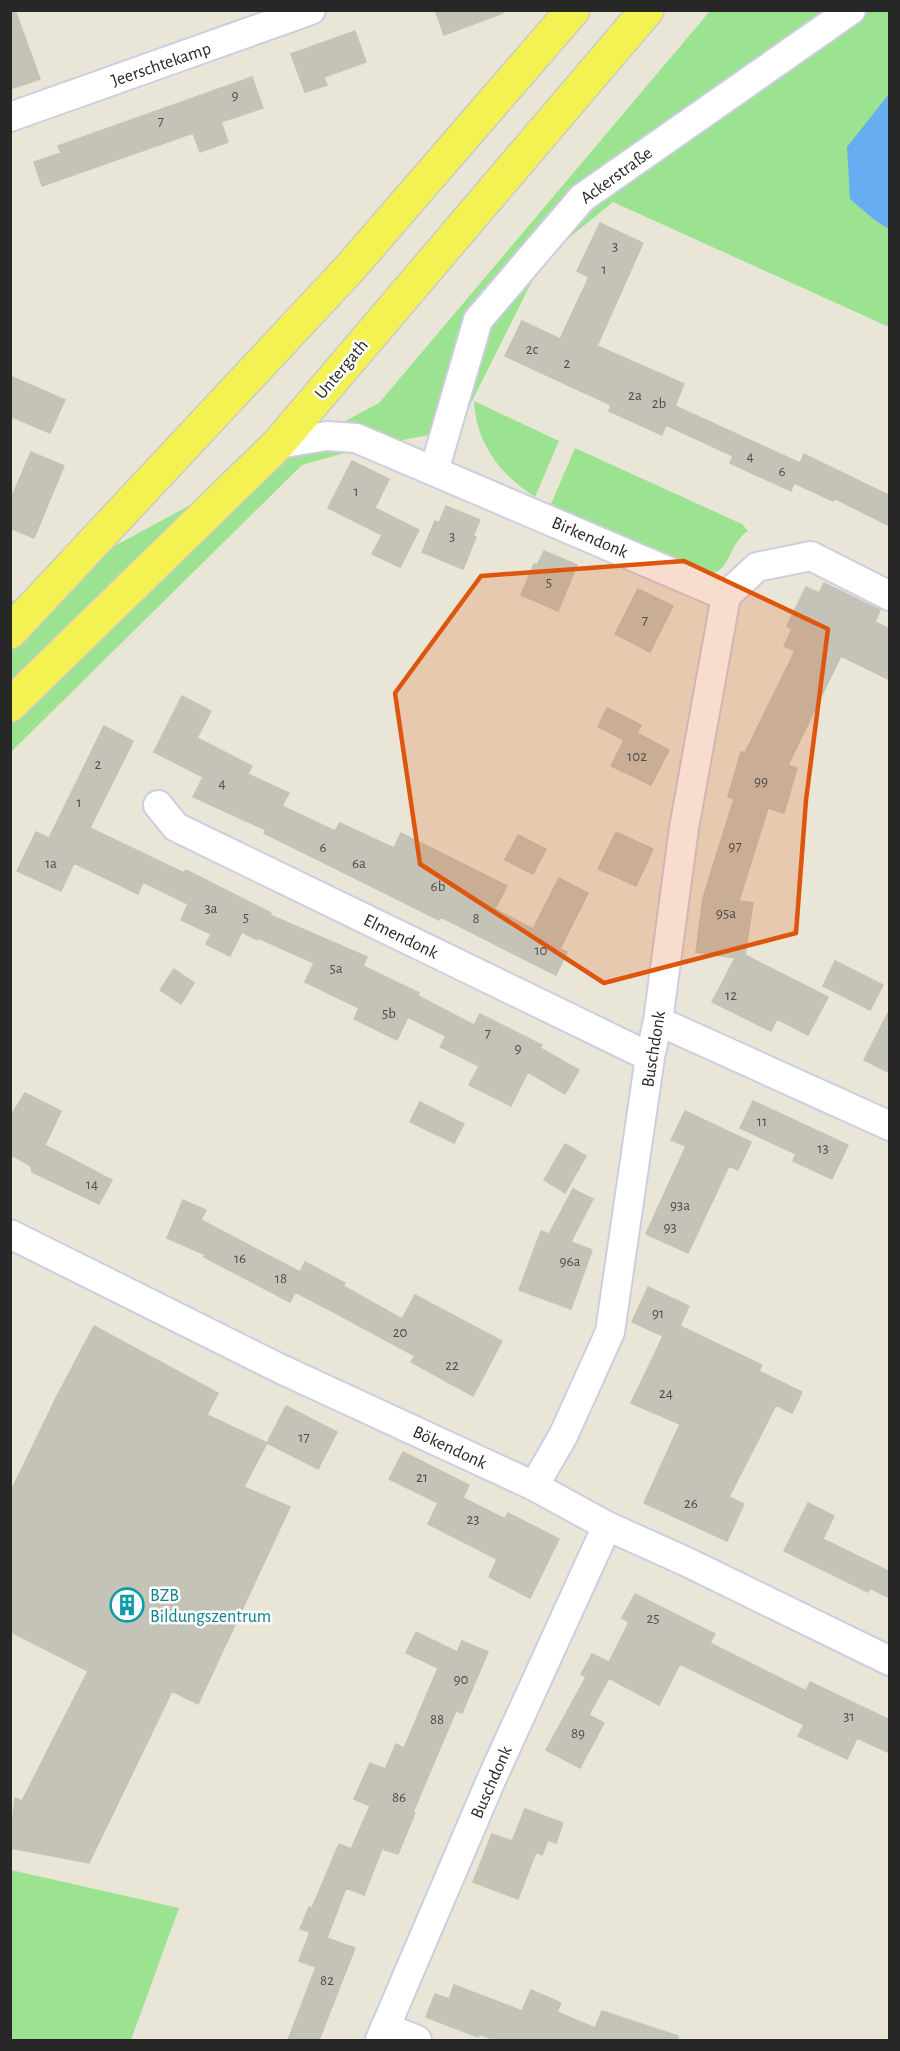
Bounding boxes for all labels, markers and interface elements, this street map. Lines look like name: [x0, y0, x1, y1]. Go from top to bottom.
street label: Jeerschtekamp: [109, 40, 213, 90]
house number: 9: [231, 88, 239, 103]
house number: 7: [158, 114, 164, 129]
street label: Ackerstraße: [577, 144, 656, 208]
house number: 3: [612, 239, 618, 254]
house number: 1: [601, 262, 607, 277]
street label: Untergath: [312, 336, 372, 403]
house number: 2c: [526, 342, 539, 357]
house number: 2: [564, 356, 571, 371]
house number: 2a: [628, 388, 642, 403]
house number: 2b: [652, 396, 667, 411]
house number: 4: [746, 449, 754, 464]
house number: 6: [778, 464, 786, 479]
house number: 1: [353, 484, 359, 499]
street label: Birkendonk: [549, 514, 631, 562]
house number: 3: [449, 529, 455, 544]
house number: 5: [546, 575, 552, 590]
house number: 7: [642, 613, 648, 628]
house number: 102: [627, 749, 647, 764]
house number: 2: [95, 757, 102, 772]
house number: 99: [754, 774, 768, 789]
house number: 4: [218, 776, 226, 791]
house number: 1: [76, 795, 82, 810]
house number: 97: [728, 839, 742, 854]
house number: 6: [319, 840, 327, 855]
house number: 1a: [45, 856, 57, 871]
house number: 6a: [352, 856, 366, 871]
house number: 6b: [431, 879, 446, 894]
house number: 3a: [204, 901, 218, 916]
house number: 95a: [716, 906, 736, 921]
house number: 5: [243, 910, 249, 925]
street label: Elmendonk: [360, 911, 441, 963]
house number: 8: [472, 911, 480, 926]
house number: 10: [534, 943, 548, 958]
house number: 5a: [329, 961, 343, 976]
house number: 12: [725, 988, 737, 1003]
house number: 5b: [382, 1006, 396, 1021]
street label: Buschdonk: [639, 1009, 669, 1089]
house number: 7: [485, 1026, 491, 1041]
house number: 9: [514, 1041, 522, 1056]
house number: 11: [757, 1114, 767, 1129]
house number: 13: [817, 1141, 829, 1156]
house number: 14: [86, 1177, 98, 1192]
house number: 93a: [670, 1198, 690, 1213]
house number: 93: [663, 1220, 677, 1235]
house number: 16: [234, 1251, 246, 1266]
house number: 96a: [559, 1254, 581, 1269]
house number: 18: [275, 1271, 287, 1286]
house number: 91: [652, 1306, 664, 1321]
house number: 20: [393, 1325, 407, 1340]
house number: 22: [445, 1358, 459, 1373]
house number: 24: [659, 1386, 673, 1401]
street label: Bökendonk: [410, 1423, 490, 1473]
house number: 17: [298, 1430, 310, 1445]
house number: 21: [416, 1470, 428, 1485]
house number: 26: [684, 1496, 698, 1511]
house number: 23: [466, 1512, 480, 1527]
building icon: BZB Bildungszentrum: [109, 1587, 145, 1623]
place label: BZB Bildungszentrum: [150, 1587, 271, 1626]
house number: 25: [646, 1611, 660, 1626]
house number: 90: [454, 1672, 469, 1687]
house number: 31: [843, 1709, 855, 1724]
house number: 88: [430, 1712, 444, 1727]
house number: 89: [571, 1726, 585, 1741]
street label: Buschdonk: [468, 1743, 516, 1821]
house number: 86: [392, 1790, 406, 1805]
house number: 82: [320, 1973, 334, 1988]

